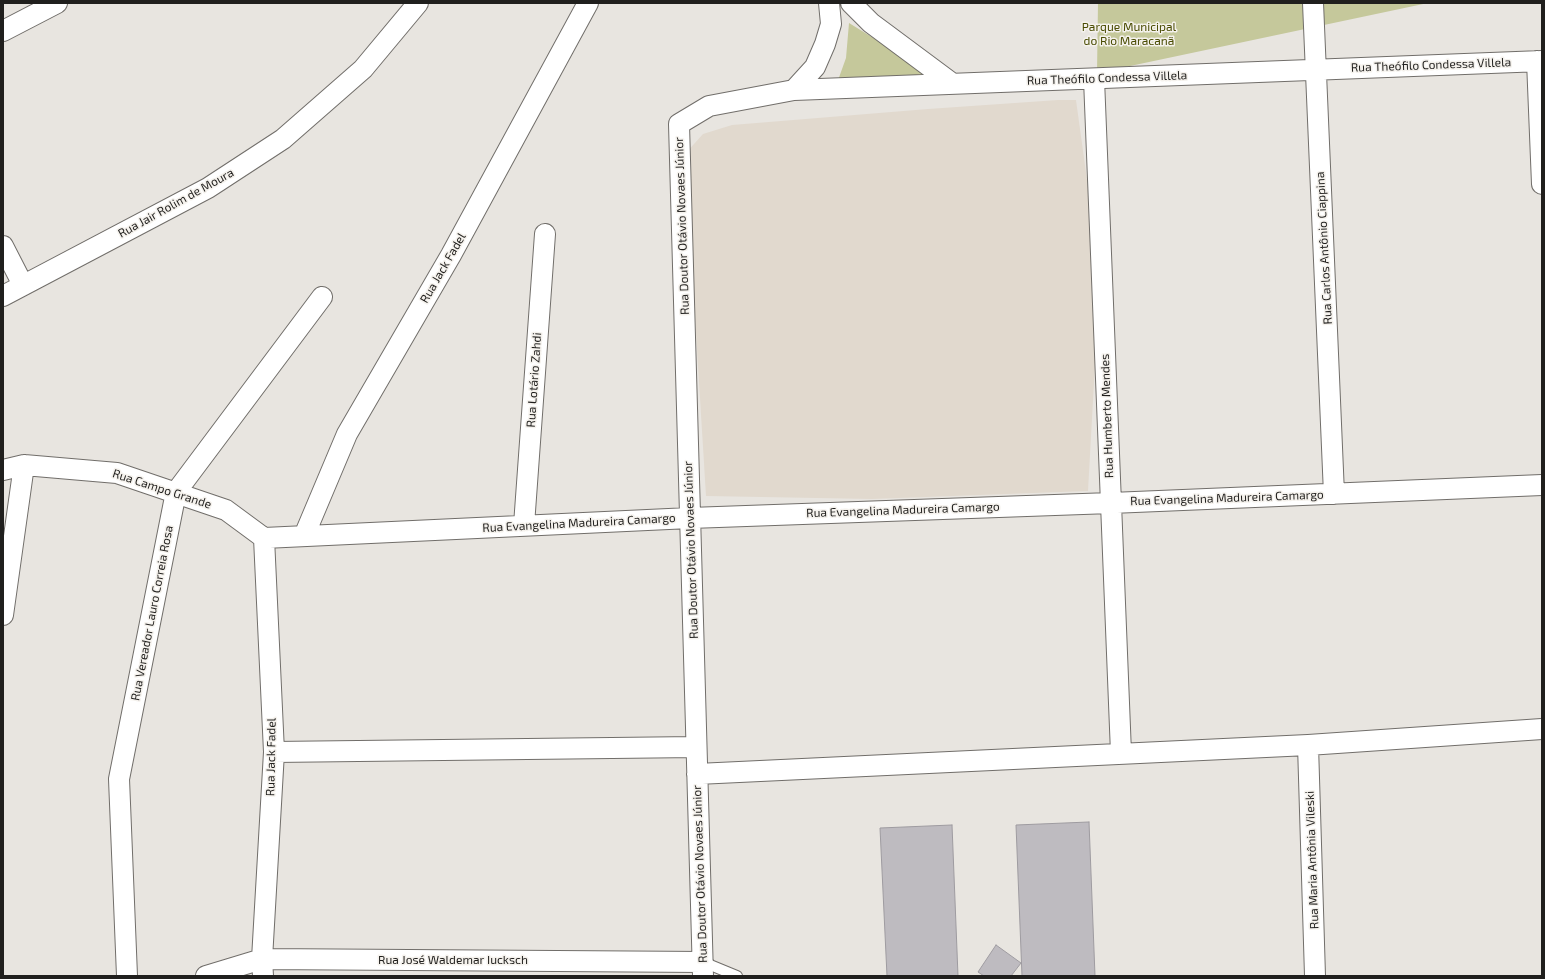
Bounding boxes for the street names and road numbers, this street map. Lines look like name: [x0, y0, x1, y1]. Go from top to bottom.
street label: Rua Theófilo Condessa Villela: [1351, 55, 1511, 75]
street label: Rua Theófilo Condessa Villela: [1027, 68, 1187, 88]
street label: Rua Doutor Otávio Novaes Júnior: [672, 137, 692, 315]
street label: Rua Jair Rolim de Moura: [116, 165, 236, 241]
street label: Rua Carlos Antônio Ciappina: [1313, 171, 1335, 325]
street label: Rua Jack Fadel: [417, 230, 469, 306]
street label: Rua Lotário Zahdi: [524, 332, 544, 428]
street label: Rua Humberto Mendes: [1098, 354, 1116, 478]
street label: Rua Doutor Otávio Novaes Júnior: [681, 461, 701, 639]
street label: Rua Campo Grande: [111, 466, 213, 512]
street label: Rua Evangelina Madureira Camargo: [1130, 487, 1324, 509]
street label: Rua Evangelina Madureira Camargo: [806, 499, 1000, 521]
street label: Rua Evangelina Madureira Camargo: [482, 511, 676, 535]
street label: Rua Vereador Lauro Correia Rosa: [128, 524, 176, 702]
street label: Rua Jack Fadel: [263, 718, 279, 796]
street label: Rua Doutor Otávio Novaes Júnior: [690, 785, 710, 963]
street label: Rua Maria Antônia Vileski: [1302, 791, 1322, 929]
street label: Rua José Waldemar Iucksch: [378, 953, 528, 967]

